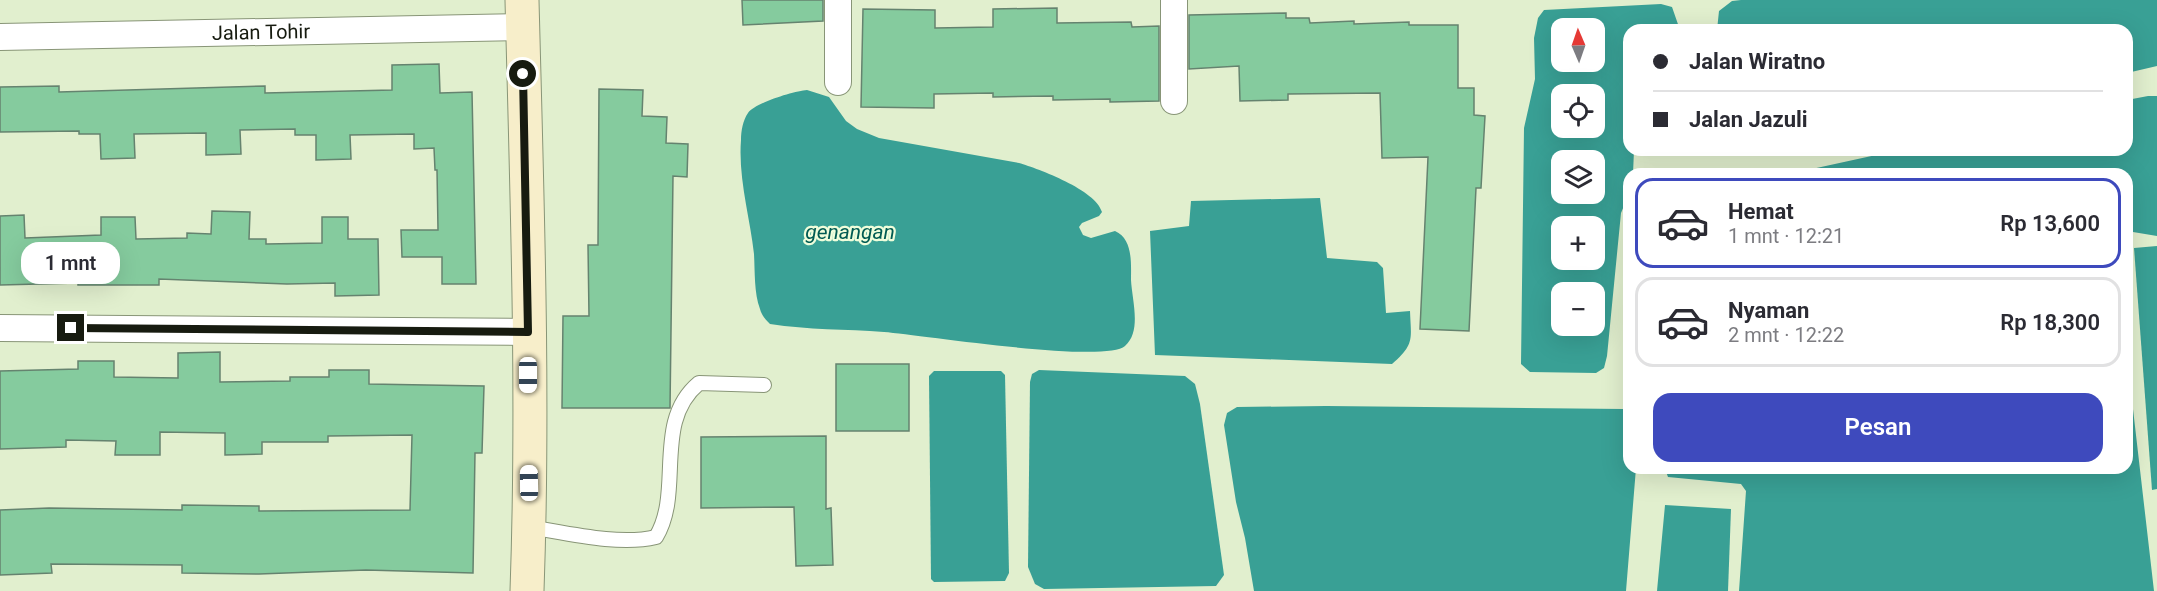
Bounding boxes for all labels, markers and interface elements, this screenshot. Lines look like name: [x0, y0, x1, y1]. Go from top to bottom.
north arrow: [1551, 18, 1605, 72]
map controls: [1551, 18, 1605, 336]
street label: Jalan Tohir: [212, 19, 311, 45]
text: Jalan Wiratno: [1689, 49, 1825, 74]
route start: [509, 60, 536, 87]
button: locate: [1551, 84, 1605, 138]
text: Jalan Jazuli: [1689, 107, 1808, 132]
button: layers: [1551, 150, 1605, 204]
icon: car: [1656, 196, 1710, 250]
text: Hemat: [1728, 199, 1794, 224]
text: Rp 13,600: [2000, 211, 2100, 236]
button: +: [1551, 216, 1605, 270]
water label: genangan: [805, 220, 895, 244]
text: 1 mnt · 12:21: [1728, 224, 1844, 248]
callout: 1 mnt: [22, 241, 121, 283]
text: 1 mnt: [45, 251, 96, 275]
button: −: [1551, 282, 1605, 336]
icon: car: [1656, 295, 1710, 349]
text: Nyaman: [1728, 298, 1809, 323]
text: Rp 18,300: [2000, 310, 2100, 335]
route end: [57, 314, 84, 341]
text: 2 mnt · 12:22: [1728, 323, 1844, 347]
car: [519, 357, 537, 393]
button: Pesan: [1653, 393, 2103, 462]
car: [520, 465, 538, 501]

